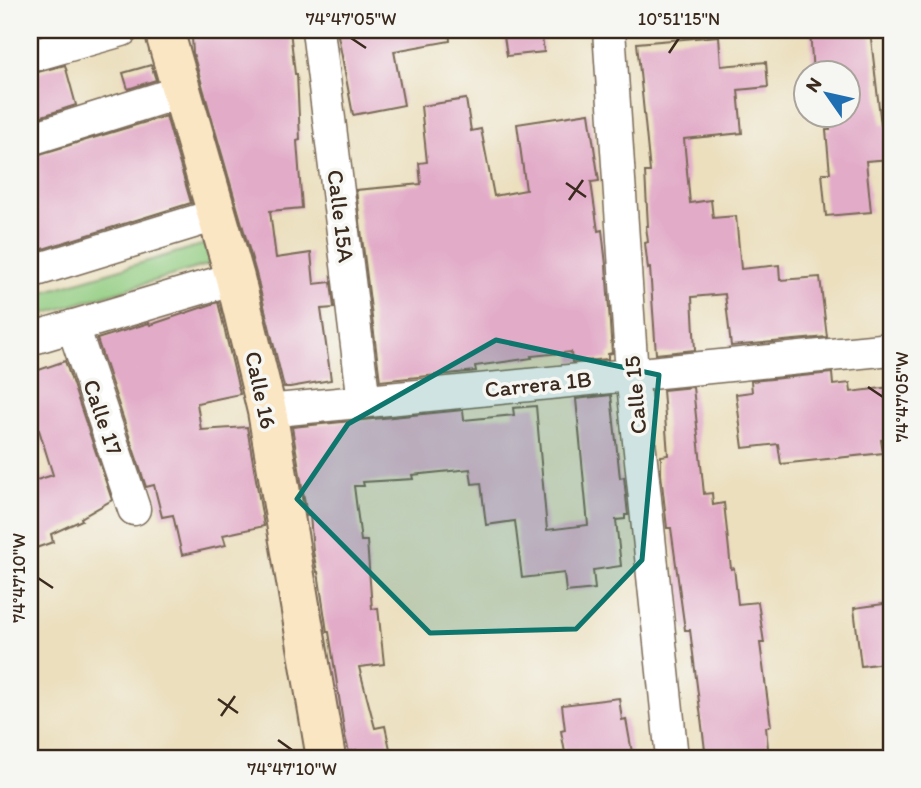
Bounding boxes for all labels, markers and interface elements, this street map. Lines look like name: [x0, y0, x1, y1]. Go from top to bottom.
text: 74°47'05"W: [306, 8, 396, 30]
text: 10°51'15"N: [638, 8, 720, 30]
north arrow: [792, 60, 862, 130]
text: N: [800, 73, 826, 97]
street label: Calle 15A: [321, 168, 361, 264]
street label: Calle 16: [239, 349, 283, 431]
text: 74°47'05"W: [891, 352, 913, 442]
street label: Calle 15: [618, 355, 652, 435]
street label: Carrera 1B: [483, 364, 593, 404]
street label: Calle 17: [77, 376, 129, 458]
text: 74°47'10"W: [8, 533, 30, 623]
text: 74°47'10"W: [247, 758, 337, 780]

